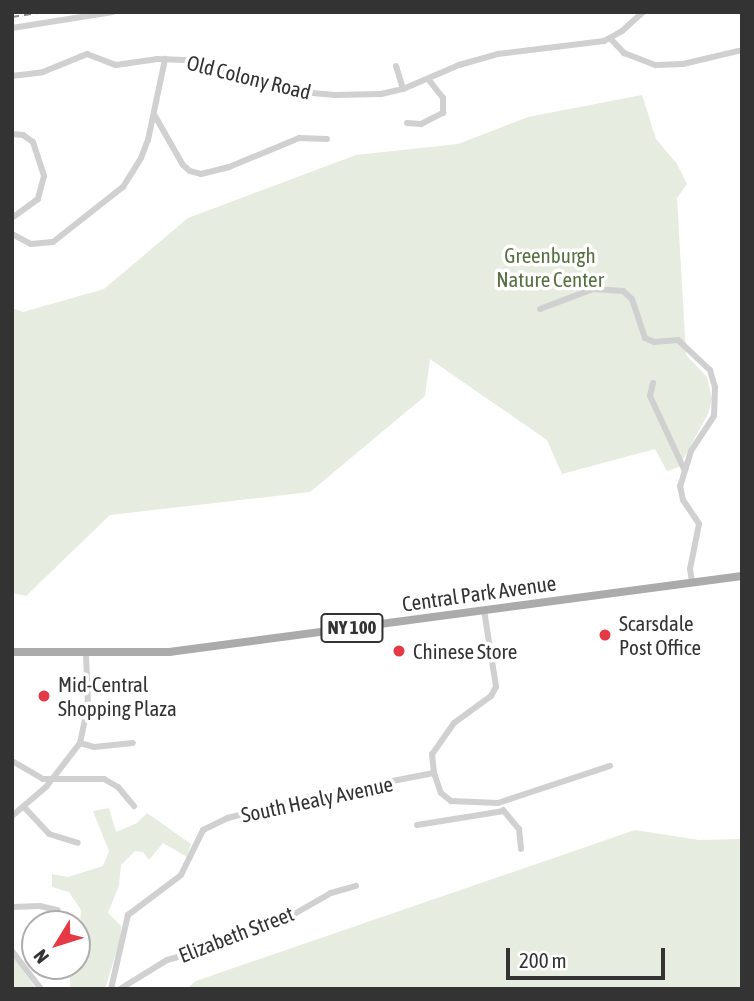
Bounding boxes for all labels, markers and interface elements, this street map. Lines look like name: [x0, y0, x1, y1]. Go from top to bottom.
street label: Old Colony Road: [184, 49, 314, 105]
park label: Greenburgh Nature Center: [496, 242, 604, 292]
street label: Central Park Avenue: [400, 570, 558, 616]
place label: Scarsdale Post Office: [619, 610, 701, 660]
road number: NY 100: [319, 612, 385, 643]
marker: Scarsdale Post Office: [597, 627, 613, 643]
place label: Chinese Store: [413, 638, 517, 664]
marker: Chinese Store: [391, 643, 407, 659]
place label: Mid-Central Shopping Plaza: [58, 671, 177, 721]
marker: Mid-Central Shopping Plaza: [36, 688, 52, 704]
street label: South Healy Avenue: [239, 771, 395, 827]
street label: Elizabeth Street: [175, 900, 297, 968]
north arrow: [21, 910, 91, 980]
scale bar: [509, 934, 668, 978]
text: N: [29, 946, 53, 968]
text: 200 m: [519, 948, 567, 972]

